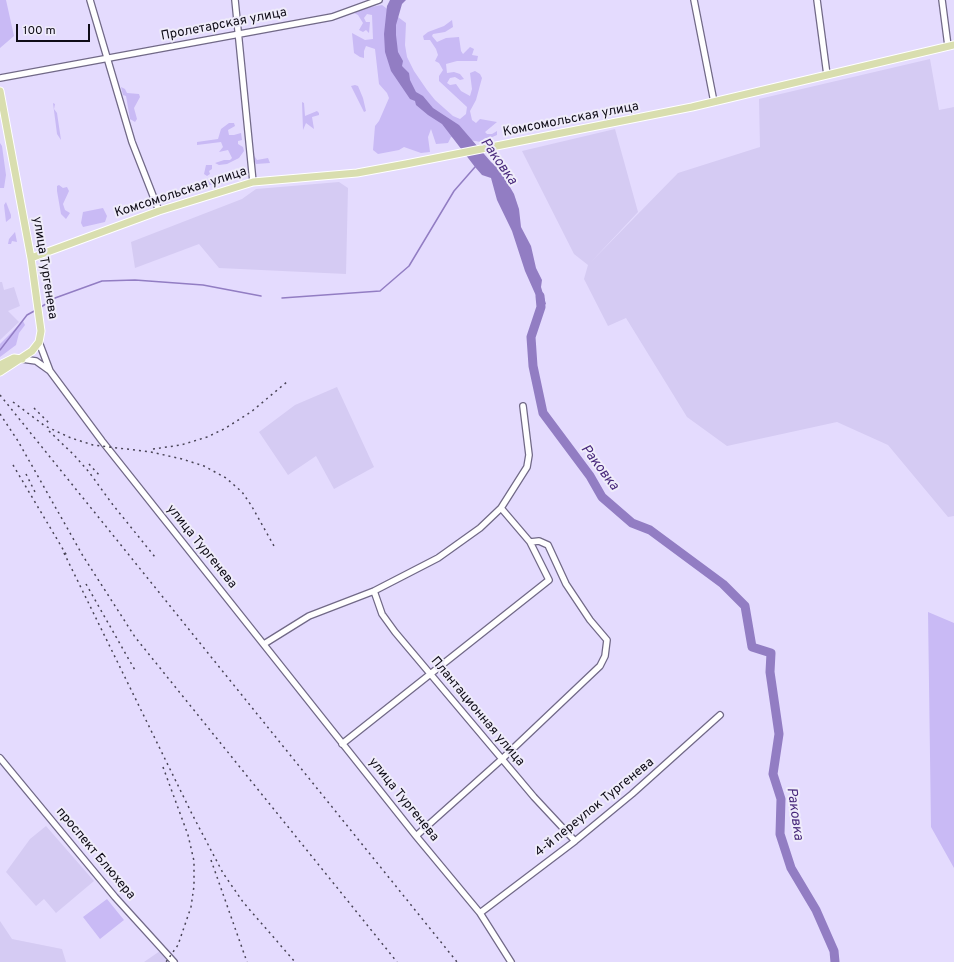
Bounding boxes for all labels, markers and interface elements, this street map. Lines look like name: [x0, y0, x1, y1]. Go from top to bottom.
street label: Пролетарская улица: [160, 5, 288, 45]
scale bar: [18, 16, 92, 42]
text: 100 m: [23, 23, 56, 39]
street label: Комсомольская улица: [502, 99, 640, 141]
water label: Раковка: [476, 135, 520, 189]
street label: Комсомольская улица: [113, 164, 249, 222]
street label: улица Тургенева: [28, 216, 60, 320]
water label: Раковка: [576, 442, 622, 494]
street label: улица Тургенева: [162, 502, 240, 592]
street label: Плантационная улица: [427, 654, 527, 770]
street label: улица Тургенева: [364, 755, 442, 845]
street label: 4-й переулок Тургенева: [532, 755, 658, 861]
water label: Раковка: [782, 787, 806, 841]
street label: проспект Блюхера: [52, 805, 138, 903]

